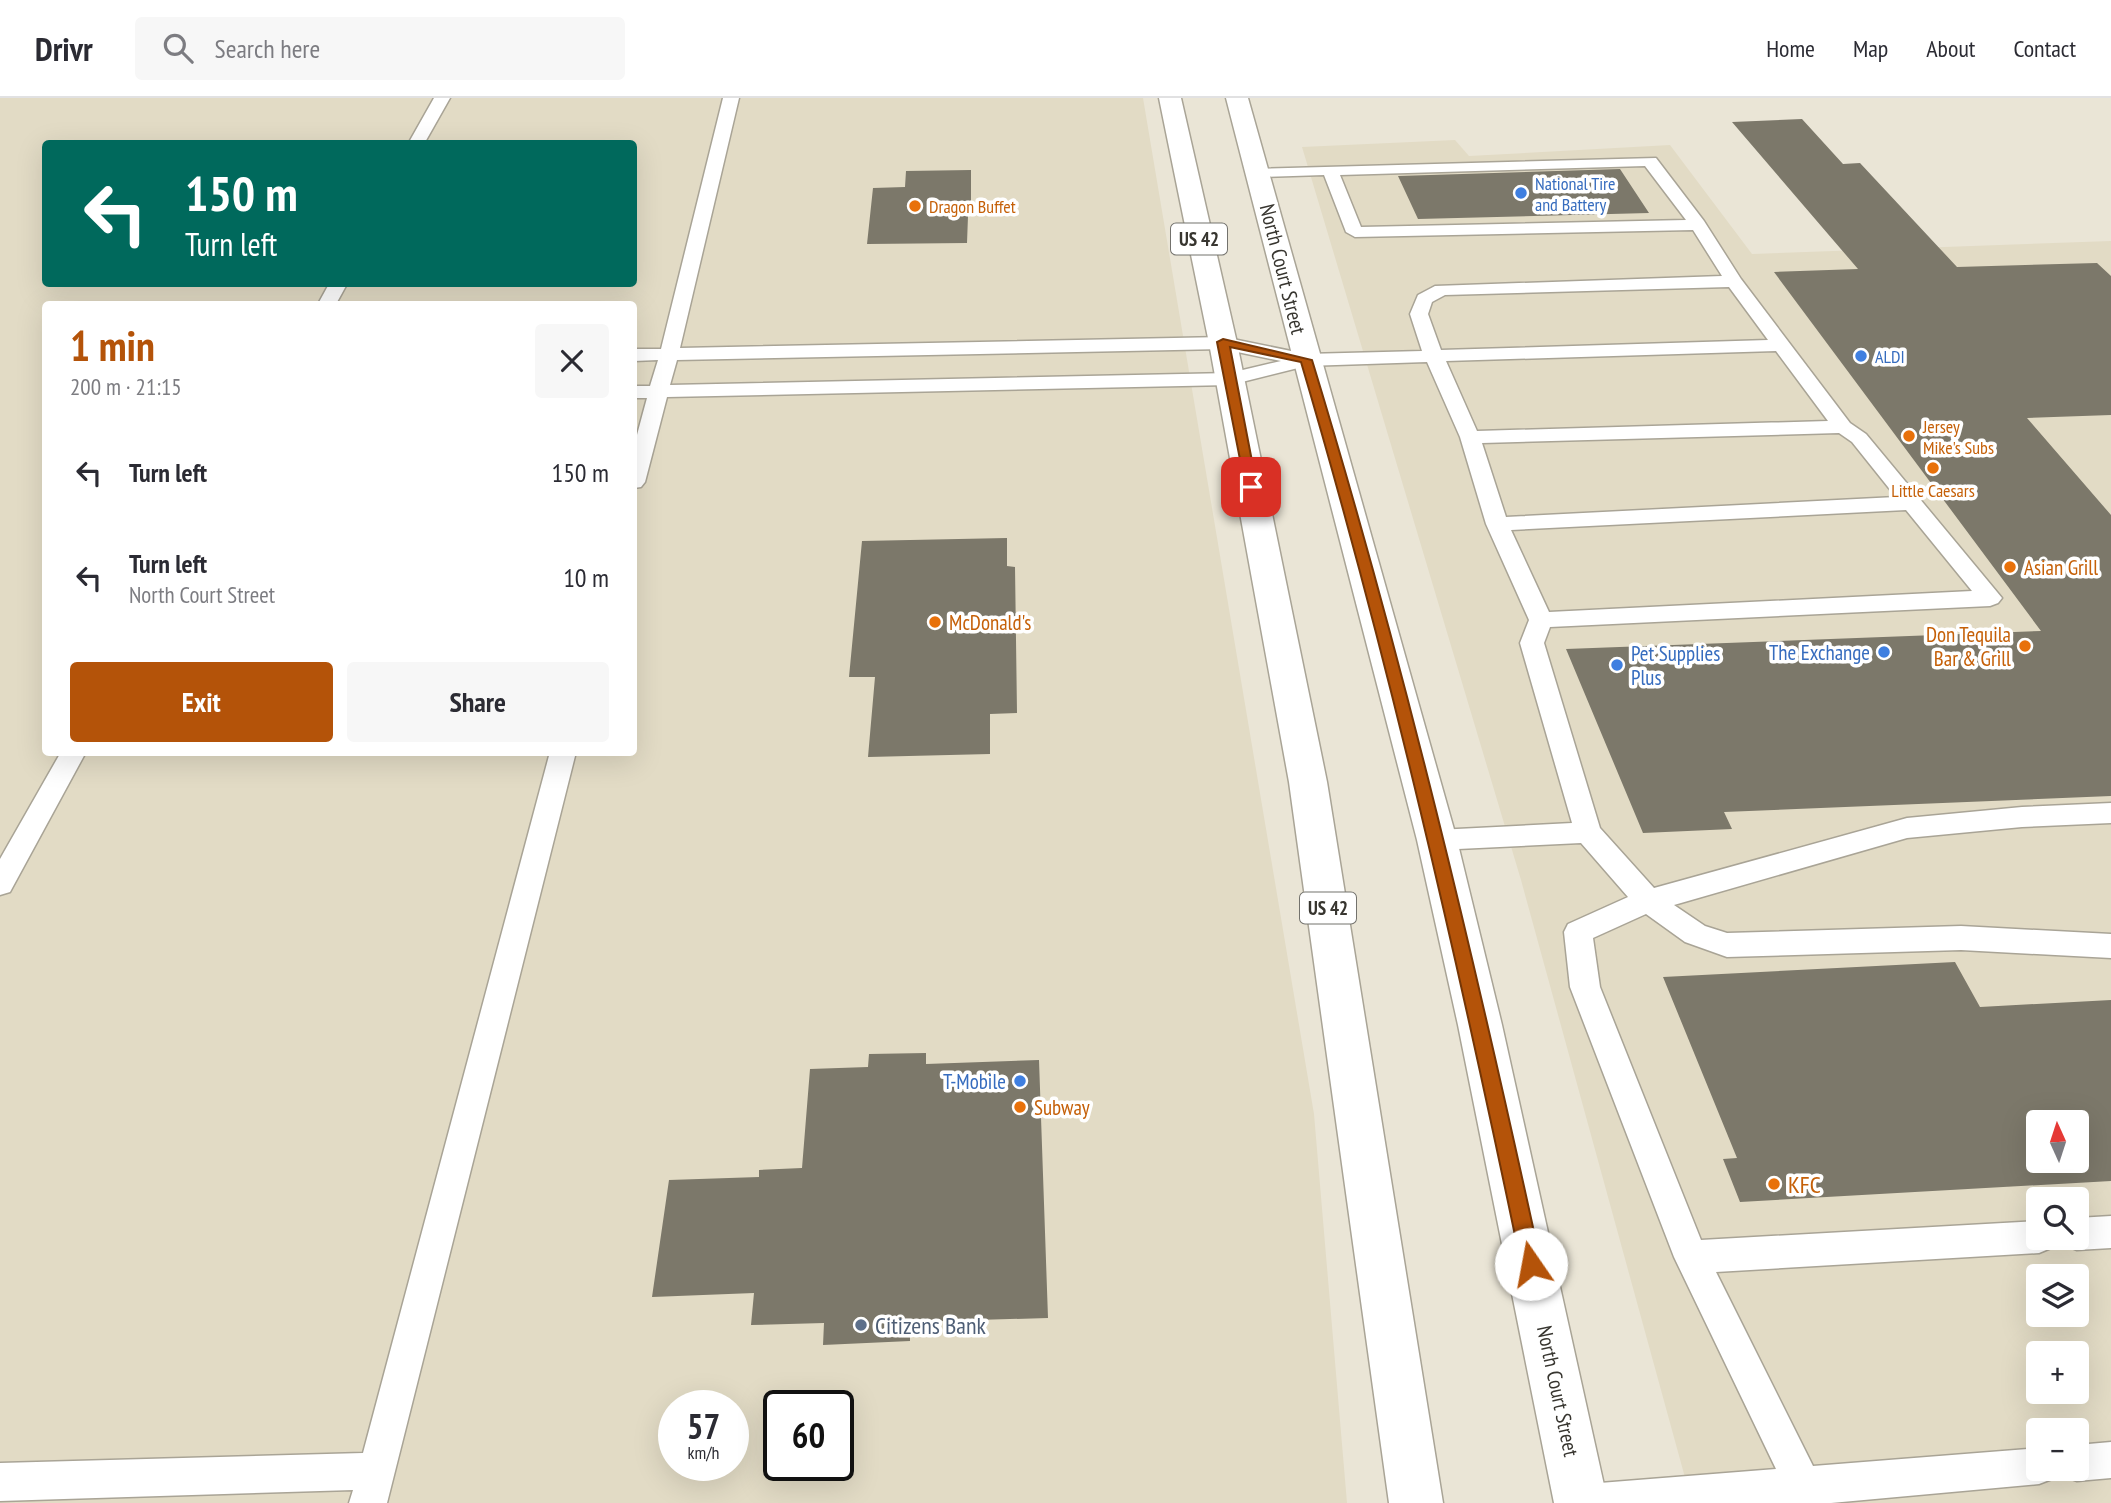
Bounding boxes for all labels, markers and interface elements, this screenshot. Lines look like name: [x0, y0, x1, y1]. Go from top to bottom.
search box: [135, 17, 625, 80]
text: Drivr: [35, 27, 93, 70]
icon: search: [159, 29, 197, 67]
text: Search here: [215, 32, 320, 65]
text: Home: [1766, 33, 1815, 64]
text: Map: [1853, 33, 1888, 64]
text: About: [1926, 33, 1975, 64]
text: Contact: [2013, 33, 2076, 64]
text: 150 m: [185, 161, 298, 225]
icon: left: [70, 168, 161, 259]
place label: National Tire and Battery: [1535, 172, 1615, 216]
marker: National Tire and Battery: [1513, 185, 1529, 201]
place label: Dragon Buffet: [929, 195, 1016, 218]
marker: Dragon Buffet: [907, 198, 923, 214]
street label: North Court Street: [1254, 201, 1312, 337]
text: Turn left: [185, 223, 277, 265]
road number: US 42: [1171, 223, 1227, 254]
text: 1 min: [70, 318, 155, 373]
button: close: [535, 324, 609, 398]
place label: ALDI: [1875, 345, 1905, 368]
marker: ALDI: [1853, 348, 1869, 364]
text: 200 m · 21:15: [70, 372, 182, 401]
place label: Jersey Mike's Subs: [1922, 415, 1994, 459]
marker: Jersey Mike's Subs: [1901, 428, 1917, 444]
icon: left: [70, 454, 108, 492]
text: Turn left: [129, 456, 207, 489]
text: 150 m: [551, 456, 609, 489]
pin: [1221, 457, 1281, 517]
marker: Little Caesars: [1925, 460, 1941, 476]
icon: arrive: [1232, 468, 1270, 506]
place label: Little Caesars: [1891, 479, 1975, 502]
text: Turn left: [129, 547, 207, 580]
place label: Asian Grill: [2024, 554, 2098, 581]
icon: left: [70, 559, 108, 597]
marker: Asian Grill: [2002, 559, 2018, 575]
text: 10 m: [563, 561, 609, 594]
text: North Court Street: [129, 580, 275, 609]
place label: McDonald's: [949, 609, 1031, 636]
marker: McDonald's: [927, 614, 943, 630]
place label: Don Tequila Bar & Grill: [1926, 621, 2011, 672]
marker: Don Tequila Bar & Grill: [2017, 638, 2033, 654]
place label: The Exchange: [1769, 639, 1870, 666]
place label: Pet Supplies Plus: [1631, 640, 1720, 691]
marker: The Exchange: [1876, 644, 1892, 660]
marker: Pet Supplies Plus: [1609, 657, 1625, 673]
button: Exit: [70, 662, 333, 742]
button: Share: [347, 662, 609, 742]
road number: US 42: [1300, 892, 1356, 923]
place label: T-Mobile: [943, 1068, 1006, 1095]
marker: T-Mobile: [1012, 1073, 1028, 1089]
place label: Subway: [1034, 1094, 1090, 1121]
marker: Subway: [1012, 1099, 1028, 1115]
north arrow: [2026, 1110, 2090, 1172]
map controls: [2026, 1110, 2089, 1481]
place label: KFC: [1788, 1169, 1821, 1200]
marker: KFC: [1766, 1176, 1782, 1192]
button: search: [2026, 1187, 2089, 1250]
position arrow: [1494, 1227, 1568, 1301]
button: layers: [2026, 1264, 2089, 1327]
place label: Citizens Bank: [875, 1310, 986, 1341]
marker: Citizens Bank: [853, 1317, 869, 1333]
street label: North Court Street: [1531, 1323, 1585, 1459]
button: +: [2026, 1341, 2089, 1404]
speed limit sign: 60: [763, 1390, 854, 1481]
text: 57: [687, 1403, 720, 1449]
button: −: [2026, 1418, 2089, 1481]
text: km/h: [688, 1441, 719, 1464]

